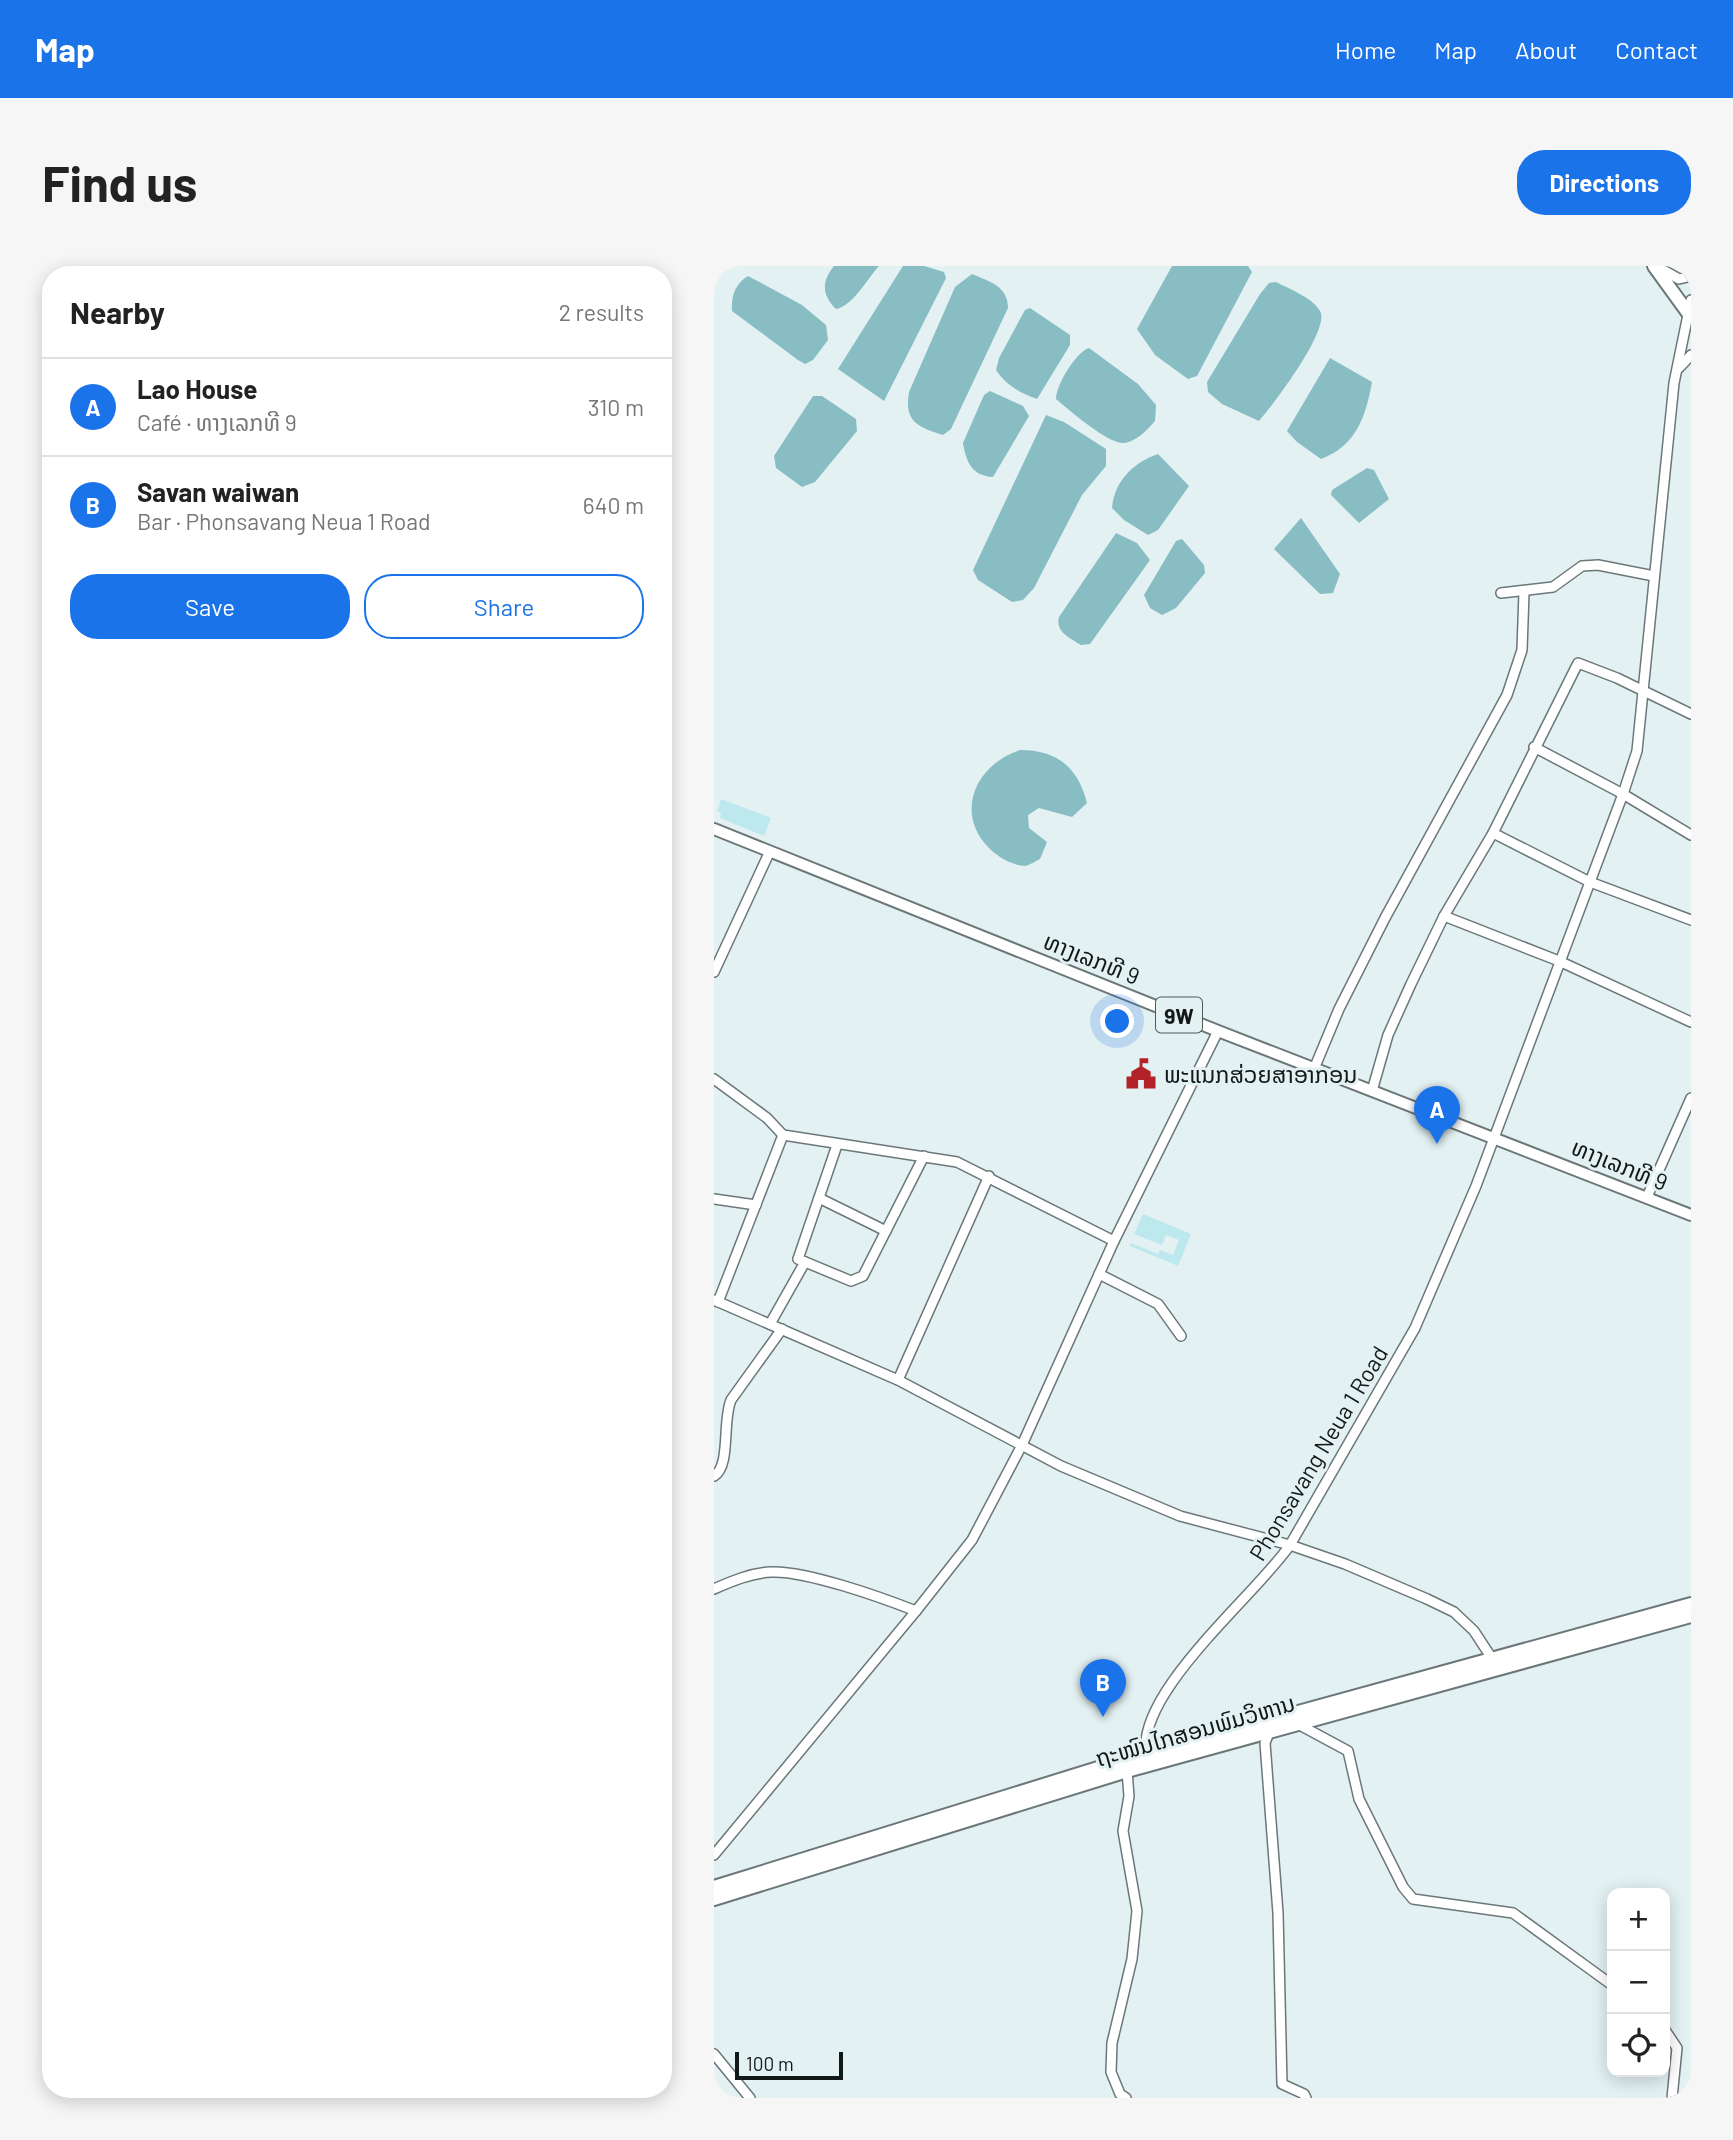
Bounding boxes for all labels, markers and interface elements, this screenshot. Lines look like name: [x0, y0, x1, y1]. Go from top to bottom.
text: Map: [35, 29, 95, 69]
text: Home: [1335, 35, 1396, 64]
text: Map: [1434, 35, 1477, 64]
text: About: [1515, 35, 1577, 64]
text: Contact: [1615, 35, 1698, 64]
button: Directions: [1517, 150, 1691, 215]
text: Find us: [42, 153, 197, 212]
text: Nearby: [70, 294, 165, 330]
text: 2 results: [559, 298, 644, 326]
text: Lao House: [137, 373, 258, 404]
text: A: [85, 393, 101, 421]
text: 310 m: [588, 393, 644, 421]
text: Café · ທາງເລກທີ 9: [137, 408, 297, 436]
text: Savan waiwan: [137, 476, 299, 507]
text: B: [86, 491, 100, 519]
text: 640 m: [583, 491, 644, 519]
text: Bar · Phonsavang Neua 1 Road: [137, 507, 431, 535]
button: Save: [70, 574, 350, 639]
button: Share: [364, 574, 644, 639]
street label: ທາງເລກທີ 9: [1040, 926, 1144, 990]
road number: 9W: [1156, 998, 1202, 1032]
your location: [1100, 1004, 1134, 1038]
public building icon: ພະແນກສ່ວຍສາອາກອນ: [1124, 1057, 1158, 1091]
place label: ພະແນກສ່ວຍສາອາກອນ: [1164, 1060, 1357, 1088]
pin: A: [1414, 1086, 1460, 1144]
street label: ທາງເລກທີ 9: [1568, 1132, 1672, 1196]
street label: Phonsavang Neua 1 Road: [1243, 1341, 1393, 1565]
pin: B: [1080, 1659, 1126, 1717]
street label: ຖະໜົນໄກສອນພົມວິຫານ: [1092, 1688, 1298, 1772]
map controls: [1607, 1888, 1670, 2077]
button: +: [1607, 1888, 1670, 1951]
button: −: [1607, 1951, 1670, 2014]
button: locate: [1607, 2014, 1670, 2077]
scale bar: [735, 2049, 844, 2081]
text: 100 m: [746, 2052, 794, 2075]

